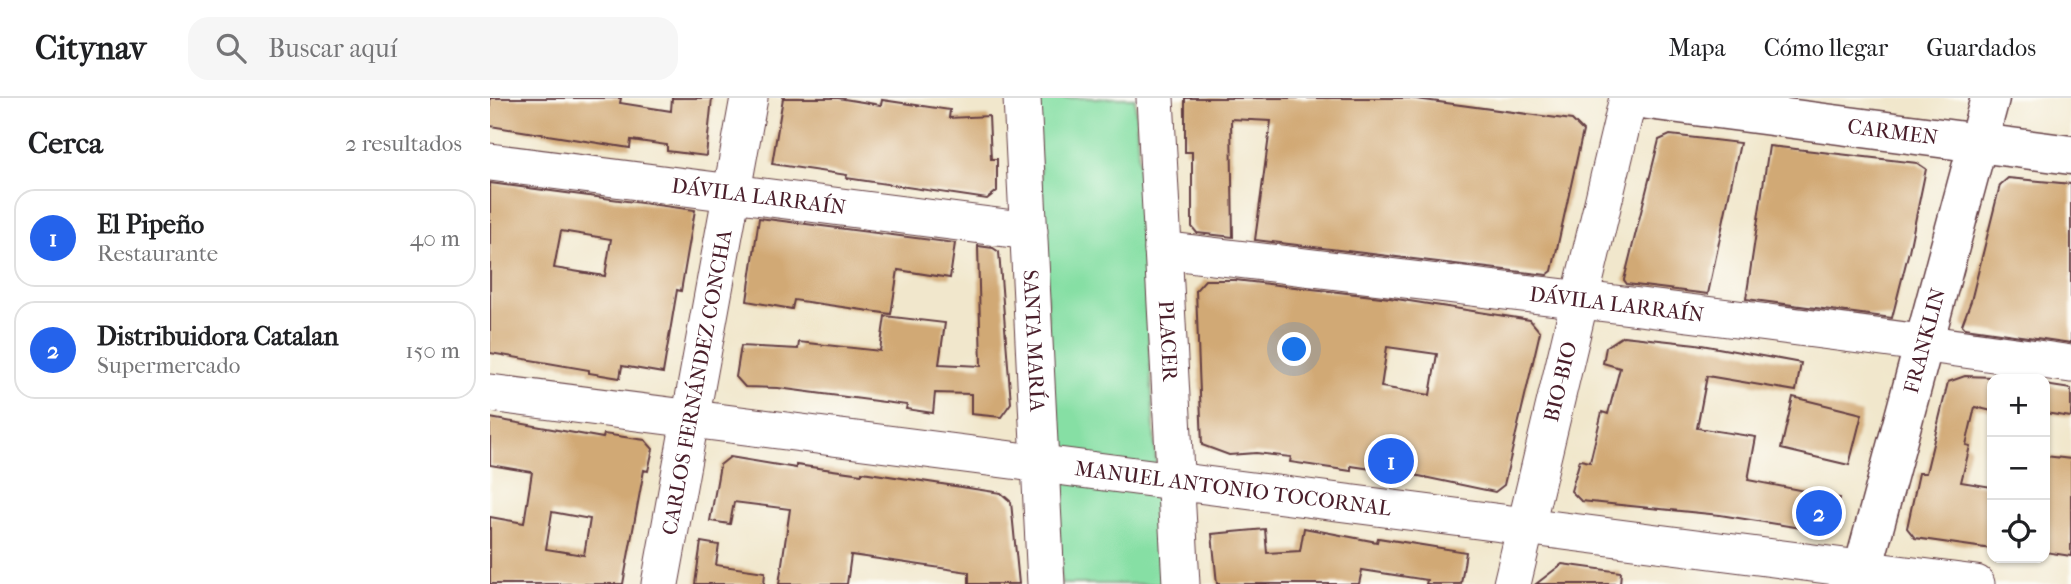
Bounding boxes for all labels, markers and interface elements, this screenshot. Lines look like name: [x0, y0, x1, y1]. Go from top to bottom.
search box: [188, 17, 678, 80]
text: Citynav: [35, 29, 146, 68]
icon: search: [212, 29, 250, 67]
text: Buscar aquí: [268, 33, 397, 64]
text: Mapa: [1668, 34, 1726, 62]
text: Cómo llegar: [1764, 34, 1888, 62]
text: Guardados: [1926, 34, 2036, 62]
street label: CARMEN: [1846, 114, 1940, 150]
text: Cerca: [28, 126, 103, 161]
text: 2 resultados: [345, 130, 462, 157]
street label: DÁVILA LARRAÍN: [670, 173, 848, 219]
text: El Pipeño: [97, 209, 204, 240]
text: 1: [49, 225, 57, 252]
text: 40 m: [410, 225, 460, 252]
street label: CARLOS FERNÁNDEZ CONCHA: [657, 227, 737, 537]
text: Restaurante: [97, 240, 218, 267]
street label: SANTA MARÍA: [1018, 269, 1049, 413]
street label: DÁVILA LARRAÍN: [1528, 282, 1706, 327]
street label: FRANKLIN: [1899, 285, 1950, 396]
street label: PLACER: [1154, 300, 1182, 382]
text: Distribuidora Catalan: [97, 321, 339, 352]
your location: [1277, 332, 1311, 366]
text: 2: [47, 337, 59, 364]
text: 150 m: [405, 337, 460, 364]
street label: BIO-BIO: [1539, 339, 1581, 424]
text: Supermercado: [97, 352, 241, 379]
map controls: [1987, 374, 2050, 563]
button: +: [1987, 374, 2050, 437]
pin: 1: [1368, 435, 1414, 487]
button: −: [1987, 437, 2050, 500]
street label: MANUEL ANTONIO TOCORNAL: [1073, 456, 1393, 521]
pin: 2: [1796, 487, 1842, 539]
button: locate: [1987, 500, 2050, 563]

